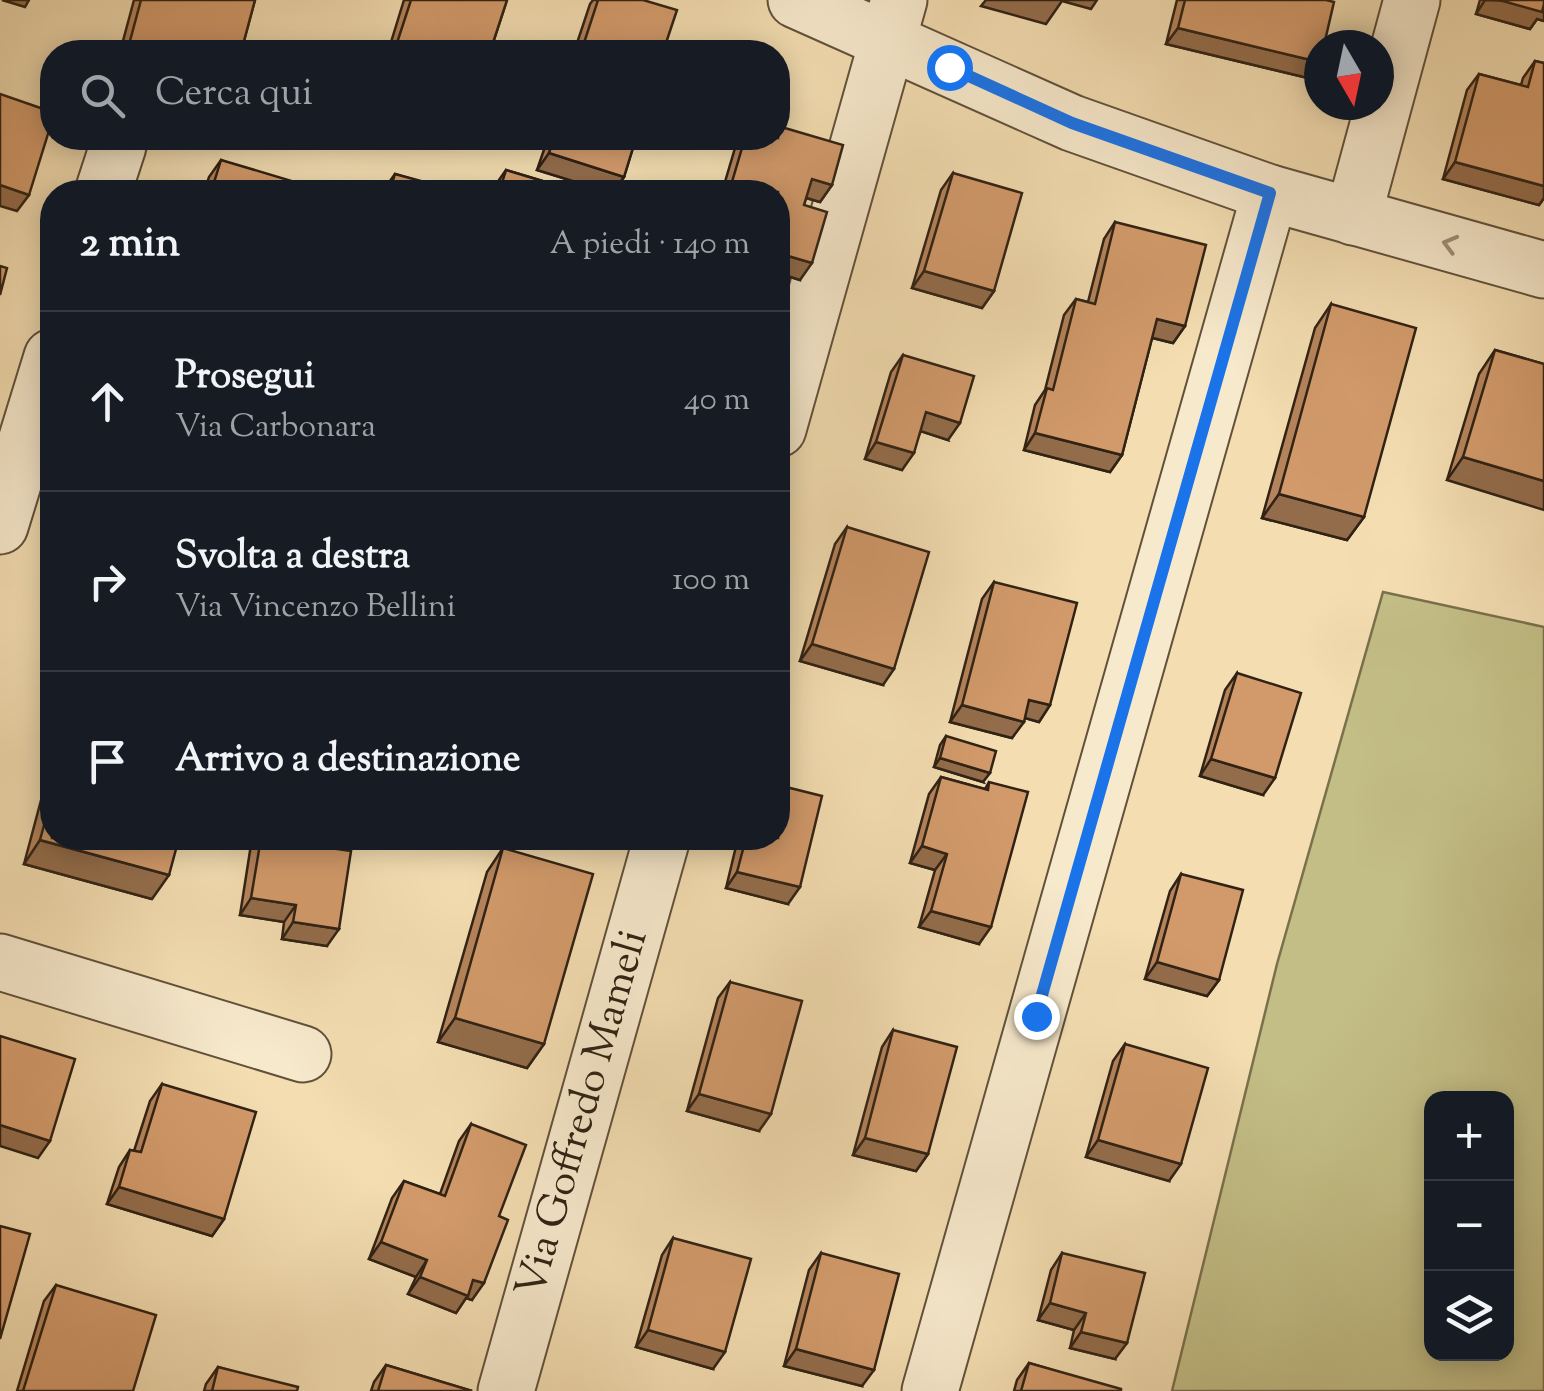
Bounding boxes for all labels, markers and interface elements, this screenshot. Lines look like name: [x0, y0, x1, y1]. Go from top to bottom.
north arrow: [1304, 30, 1394, 120]
search box: [40, 40, 790, 150]
route start: [927, 45, 973, 91]
icon: search: [75, 68, 130, 123]
text: Cerca qui: [155, 68, 313, 122]
text: 2 min: [80, 215, 180, 275]
text: A piedi · 140 m: [550, 222, 750, 268]
one-way arrow: [1442, 235, 1459, 256]
text: Prosegui: [175, 351, 315, 405]
icon: ahead: [80, 374, 135, 429]
text: 40 m: [684, 378, 750, 424]
text: Via Carbonara: [175, 405, 376, 451]
text: Svolta a destra: [175, 531, 410, 585]
icon: right: [80, 554, 135, 609]
text: 100 m: [672, 558, 750, 604]
text: Via Vincenzo Bellini: [175, 585, 456, 631]
icon: arrive: [80, 734, 135, 789]
text: Arrivo a destinazione: [175, 734, 521, 788]
street label: Via Goffredo Mameli: [503, 923, 665, 1305]
route end: [1014, 994, 1060, 1040]
map controls: [1424, 1091, 1514, 1361]
button: +: [1424, 1091, 1514, 1181]
button: −: [1424, 1181, 1514, 1271]
button: layers: [1424, 1271, 1514, 1361]

